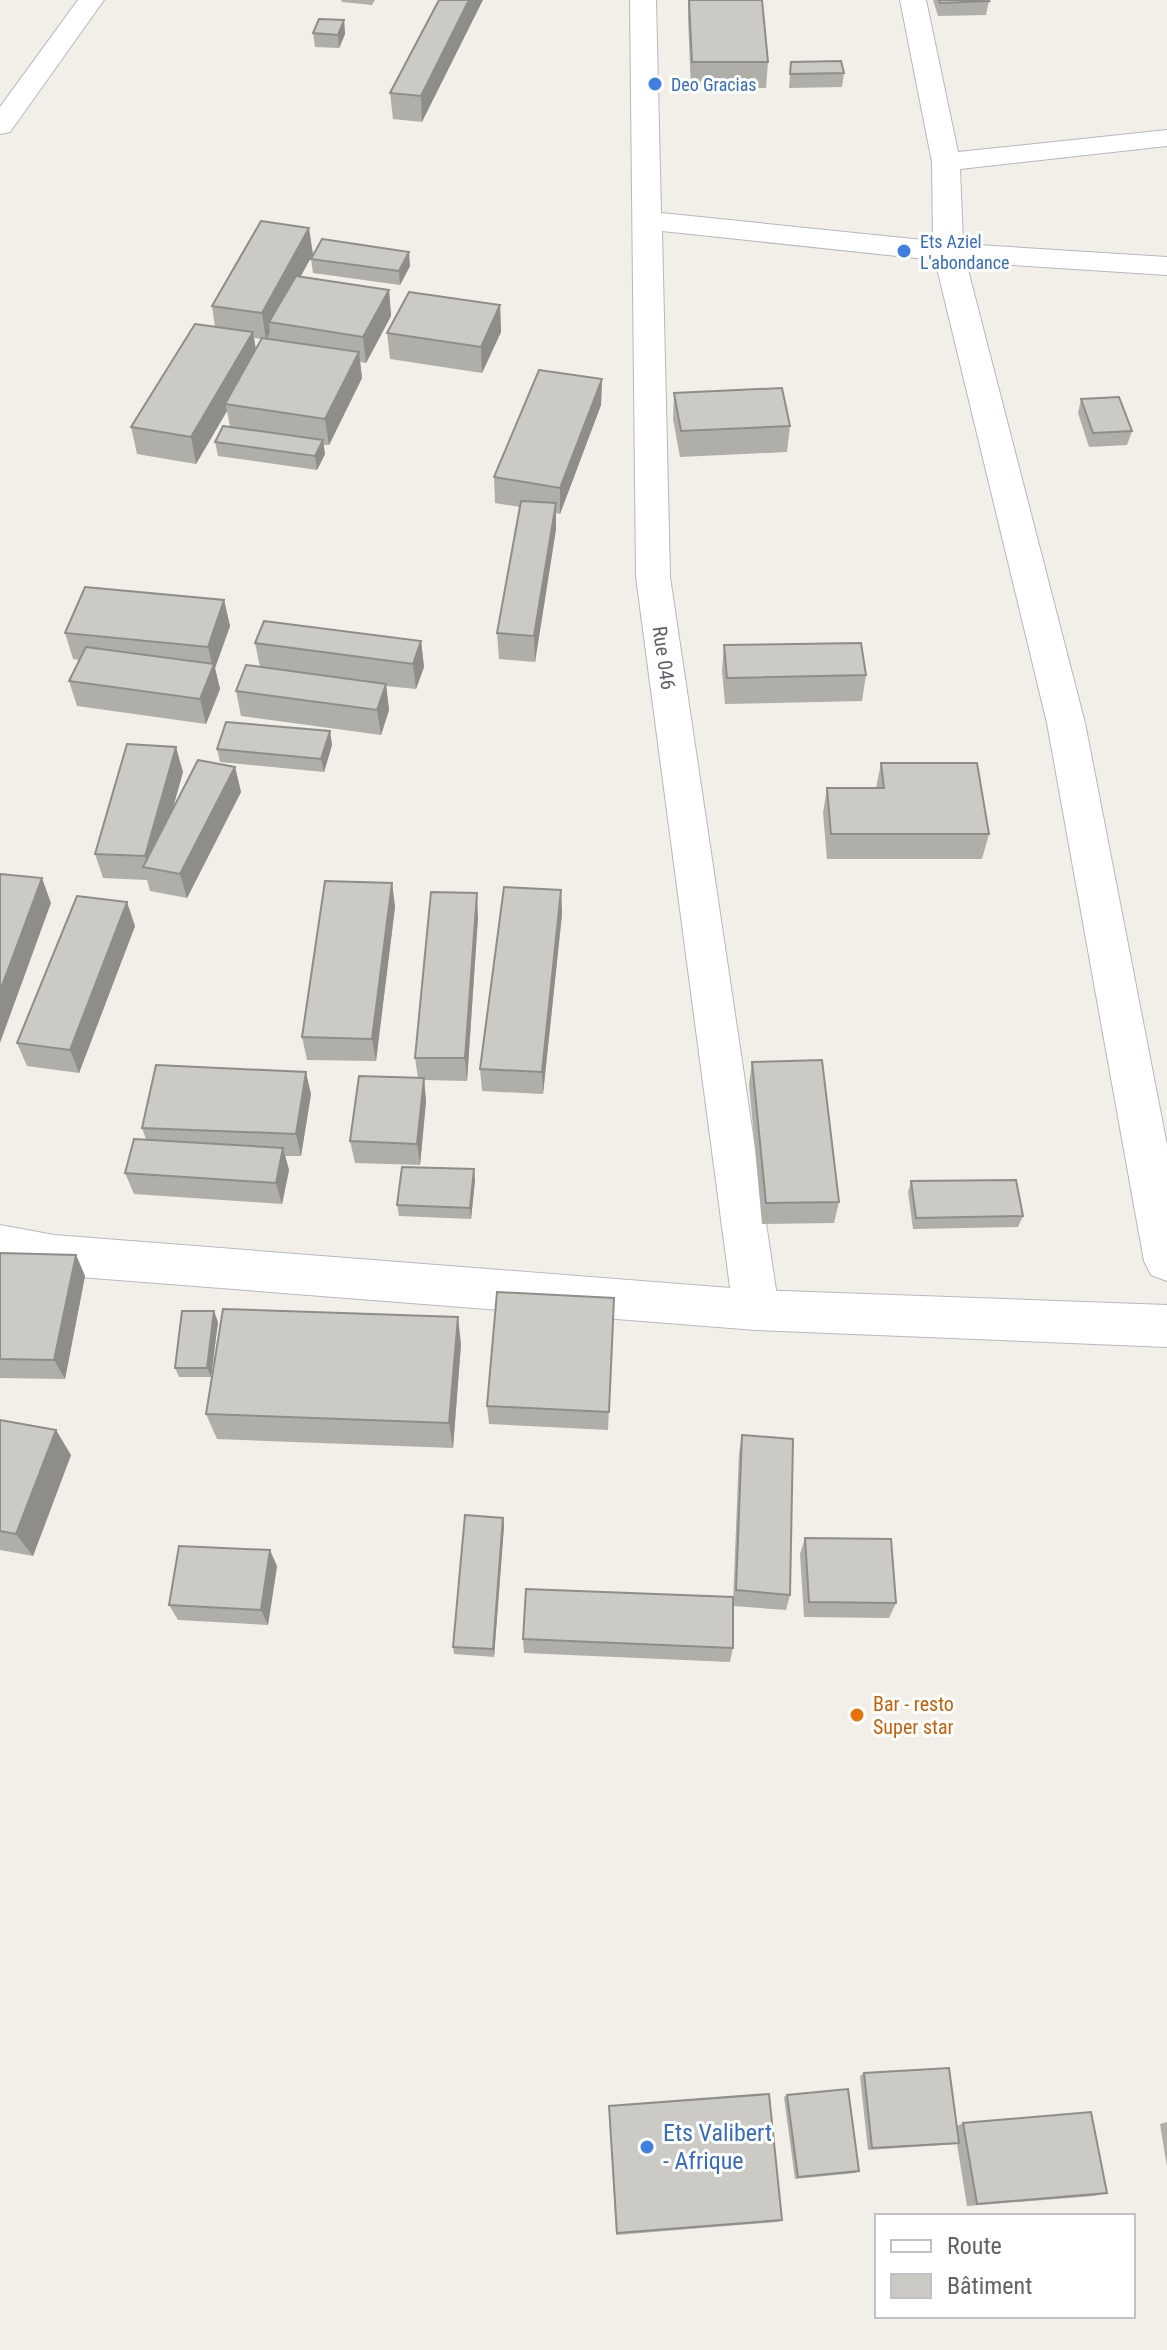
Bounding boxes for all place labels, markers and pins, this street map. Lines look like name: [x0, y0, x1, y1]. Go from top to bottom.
place label: Deo Gracias: [671, 74, 757, 95]
marker: Deo Gracias: [646, 75, 664, 93]
place label: Ets Aziel L'abondance: [920, 231, 1010, 273]
marker: Ets Aziel L'abondance: [895, 242, 913, 260]
place label: Bar - resto Super star: [873, 1692, 954, 1739]
marker: Bar - resto Super star: [848, 1706, 866, 1724]
place label: Ets Valibert - Afrique: [663, 2119, 772, 2175]
marker: Ets Valibert - Afrique: [638, 2138, 656, 2156]

